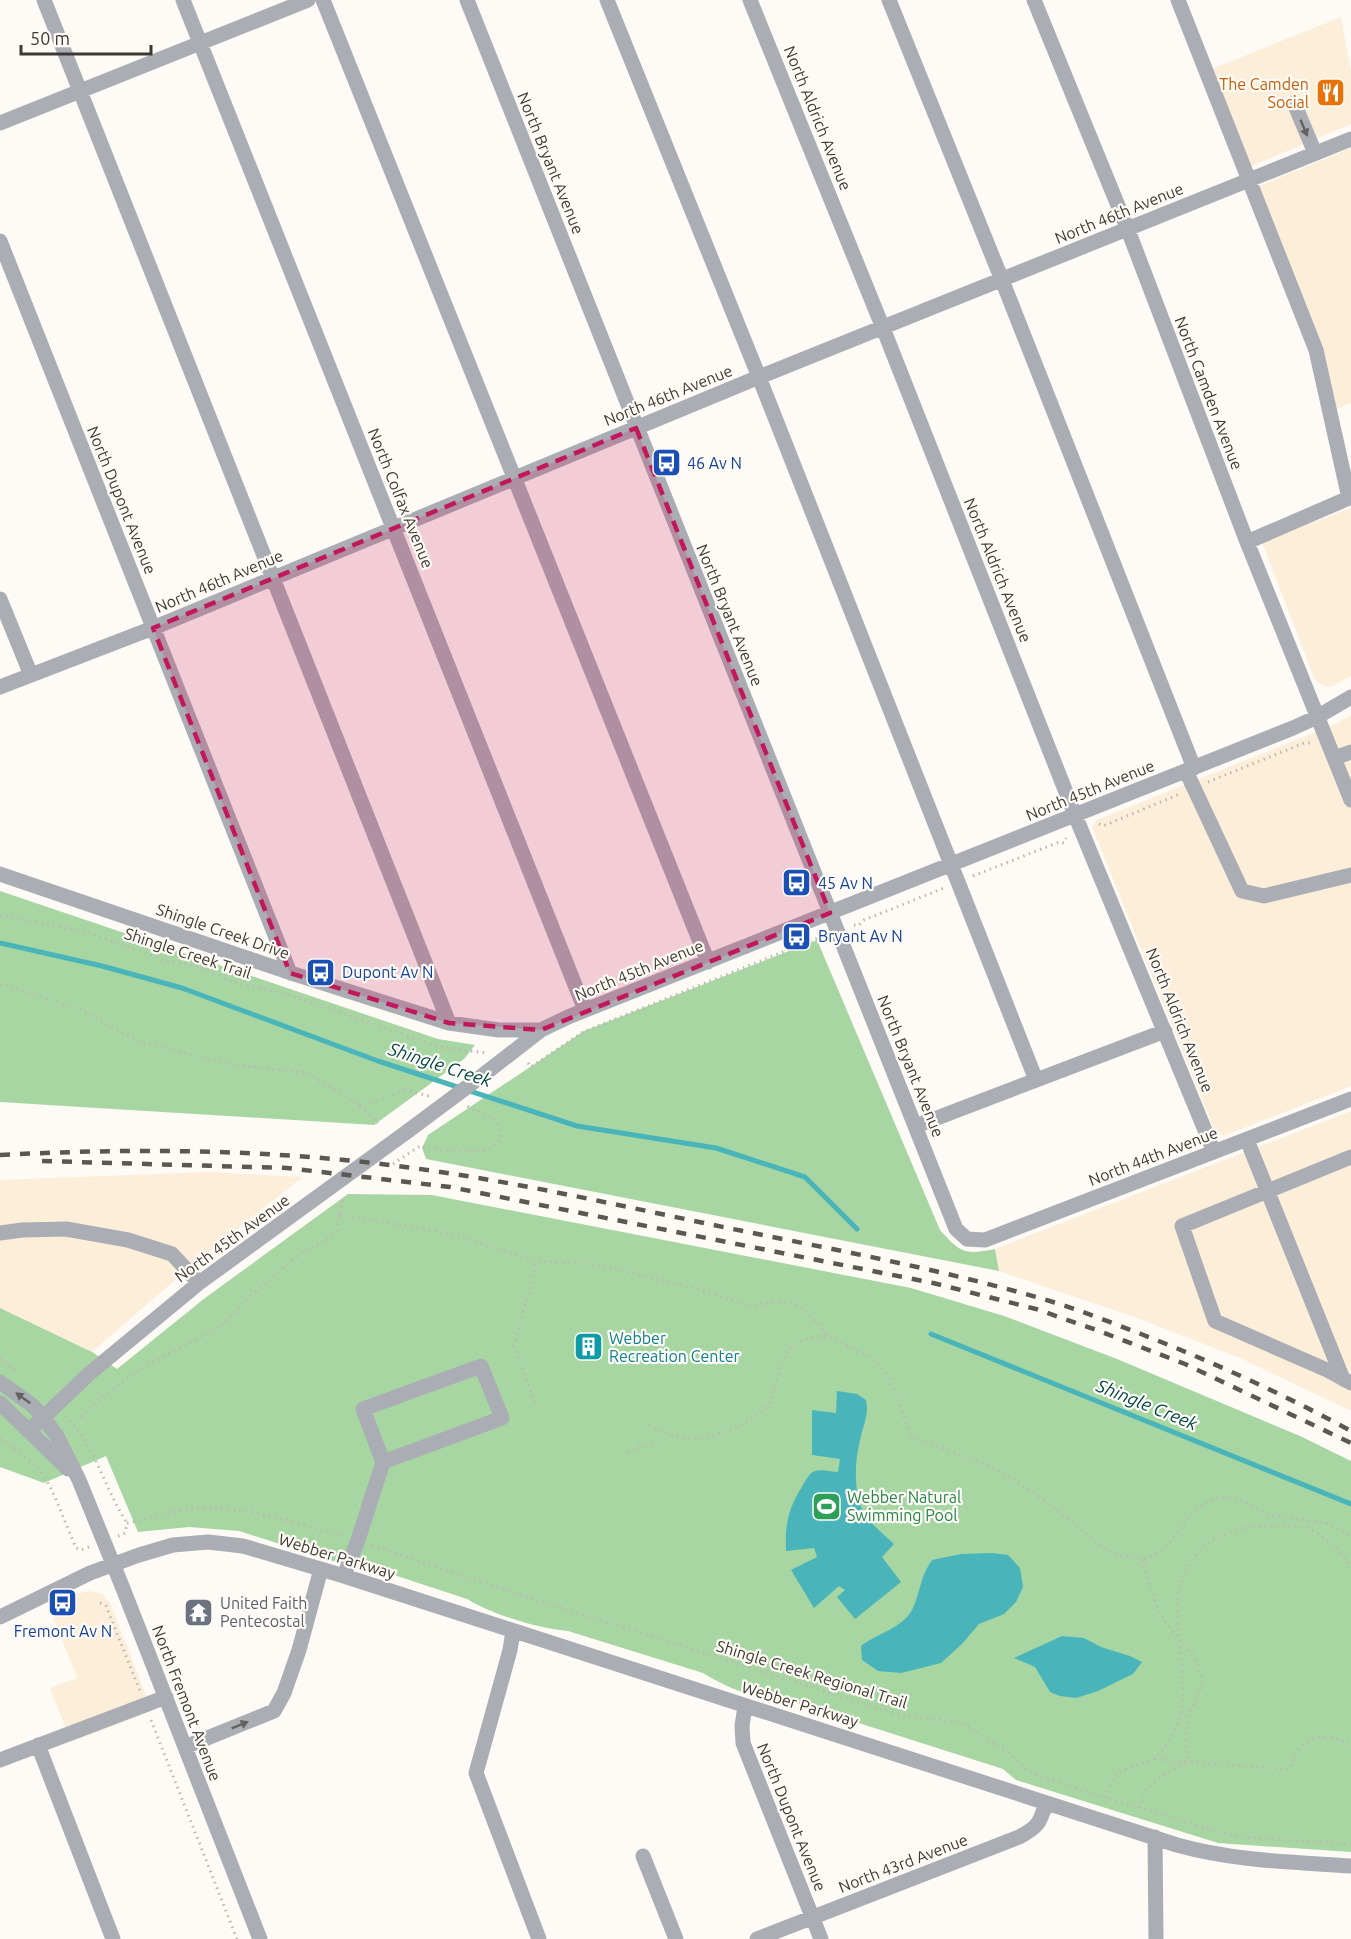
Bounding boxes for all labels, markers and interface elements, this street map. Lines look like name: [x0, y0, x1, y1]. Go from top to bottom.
scale bar: [21, 18, 152, 56]
text: 50 m: [30, 28, 70, 48]
street label: North Aldrich Avenue: [781, 43, 855, 193]
place label: The Camden Social: [1219, 75, 1309, 111]
restaurant icon: The Camden Social: [1314, 77, 1346, 109]
street label: North Bryant Avenue: [514, 89, 588, 237]
one-way arrow: [1299, 120, 1309, 138]
street label: North 46th Avenue: [1052, 179, 1186, 247]
street label: North Camden Avenue: [1171, 314, 1247, 472]
street label: North 46th Avenue: [601, 361, 735, 429]
street label: North Dupont Avenue: [84, 423, 160, 577]
street label: North Colfax Avenue: [365, 425, 437, 571]
bus stop icon: 46 Av N: [650, 447, 682, 479]
place label: 46 Av N: [687, 454, 742, 472]
street label: North Aldrich Avenue: [961, 495, 1035, 645]
street label: North Bryant Avenue: [693, 541, 767, 689]
street label: North 46th Avenue: [152, 546, 286, 616]
street label: North 45th Avenue: [1023, 756, 1157, 824]
bus stop icon: 45 Av N: [781, 867, 813, 899]
place label: 45 Av N: [818, 874, 873, 892]
street label: Shingle Creek Drive: [154, 900, 292, 962]
bus stop icon: Bryant Av N: [781, 920, 813, 952]
street label: Shingle Creek Trail: [122, 924, 254, 982]
place label: Bryant Av N: [818, 927, 903, 945]
street label: North 45th Avenue: [572, 936, 706, 1004]
street label: North Aldrich Avenue: [1143, 945, 1217, 1095]
bus stop icon: Dupont Av N: [305, 956, 337, 988]
place label: Dupont Av N: [342, 963, 433, 981]
street label: North Bryant Avenue: [874, 992, 948, 1140]
water label: Shingle Creek: [385, 1038, 495, 1090]
street label: North 44th Avenue: [1086, 1123, 1220, 1189]
street label: North 45th Avenue: [171, 1190, 293, 1286]
place label: Webber Recreation Center: [609, 1329, 740, 1365]
building icon: Webber Recreation Center: [572, 1331, 604, 1363]
water label: Shingle Creek: [1093, 1374, 1201, 1434]
one-way arrow: [16, 1392, 32, 1404]
place label: Webber Natural Swimming Pool: [847, 1488, 961, 1524]
sports icon: Webber Natural Swimming Pool: [810, 1490, 842, 1522]
street label: Webber Parkway: [277, 1530, 398, 1582]
bus stop icon: Fremont Av N: [47, 1587, 79, 1619]
place label: United Faith Pentecostal: [220, 1594, 307, 1630]
temple icon: United Faith Pentecostal: [183, 1596, 215, 1628]
place label: Fremont Av N: [14, 1622, 112, 1640]
street label: North Fremont Avenue: [149, 1623, 225, 1783]
street label: Shingle Creek Regional Trail: [714, 1636, 910, 1712]
street label: Webber Parkway: [740, 1678, 861, 1730]
one-way arrow: [231, 1720, 249, 1730]
street label: North Dupont Avenue: [754, 1740, 830, 1894]
street label: North 43rd Avenue: [836, 1830, 970, 1896]

